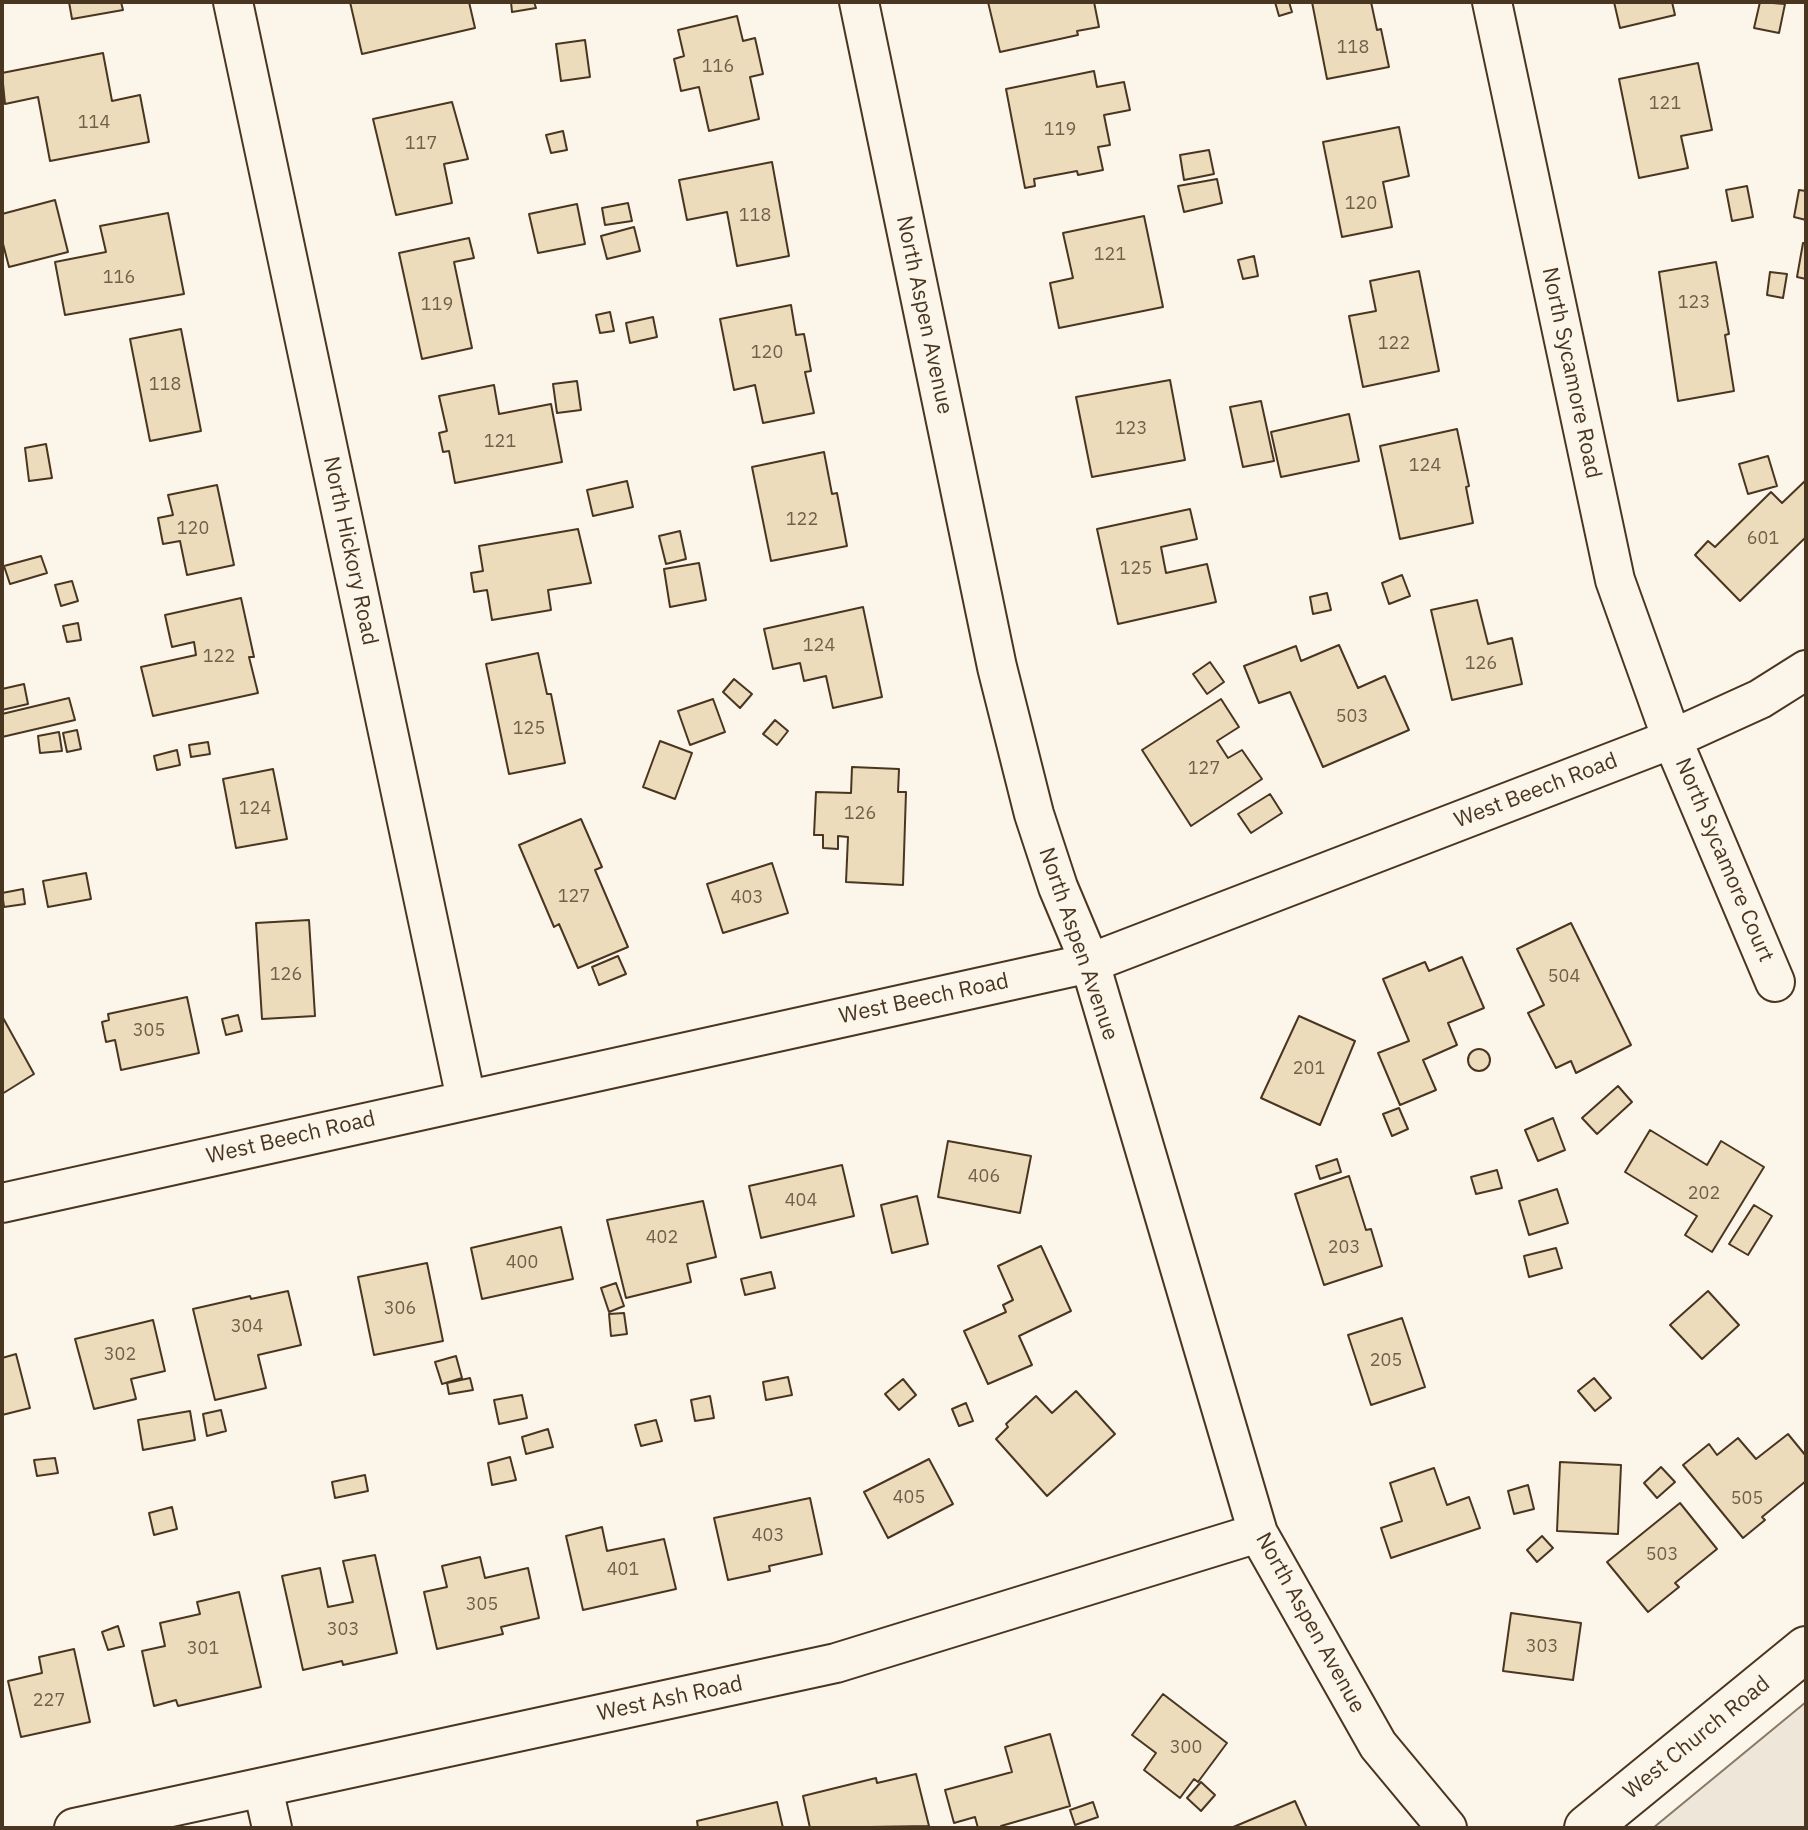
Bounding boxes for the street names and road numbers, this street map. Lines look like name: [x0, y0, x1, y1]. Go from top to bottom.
street label: North Aspen Avenue: [890, 213, 958, 417]
street label: North Sycamore Road: [1536, 265, 1606, 481]
street label: North Hickory Road: [317, 454, 383, 648]
street label: West Beech Road: [1451, 748, 1621, 834]
street label: North Sycamore Court: [1669, 754, 1779, 966]
street label: North Aspen Avenue: [1033, 844, 1123, 1044]
street label: West Beech Road: [837, 968, 1011, 1030]
street label: West Beech Road: [204, 1106, 378, 1170]
street label: North Aspen Avenue: [1249, 1528, 1371, 1718]
street label: West Ash Road: [595, 1671, 745, 1727]
street label: West Church Road: [1618, 1671, 1776, 1805]

